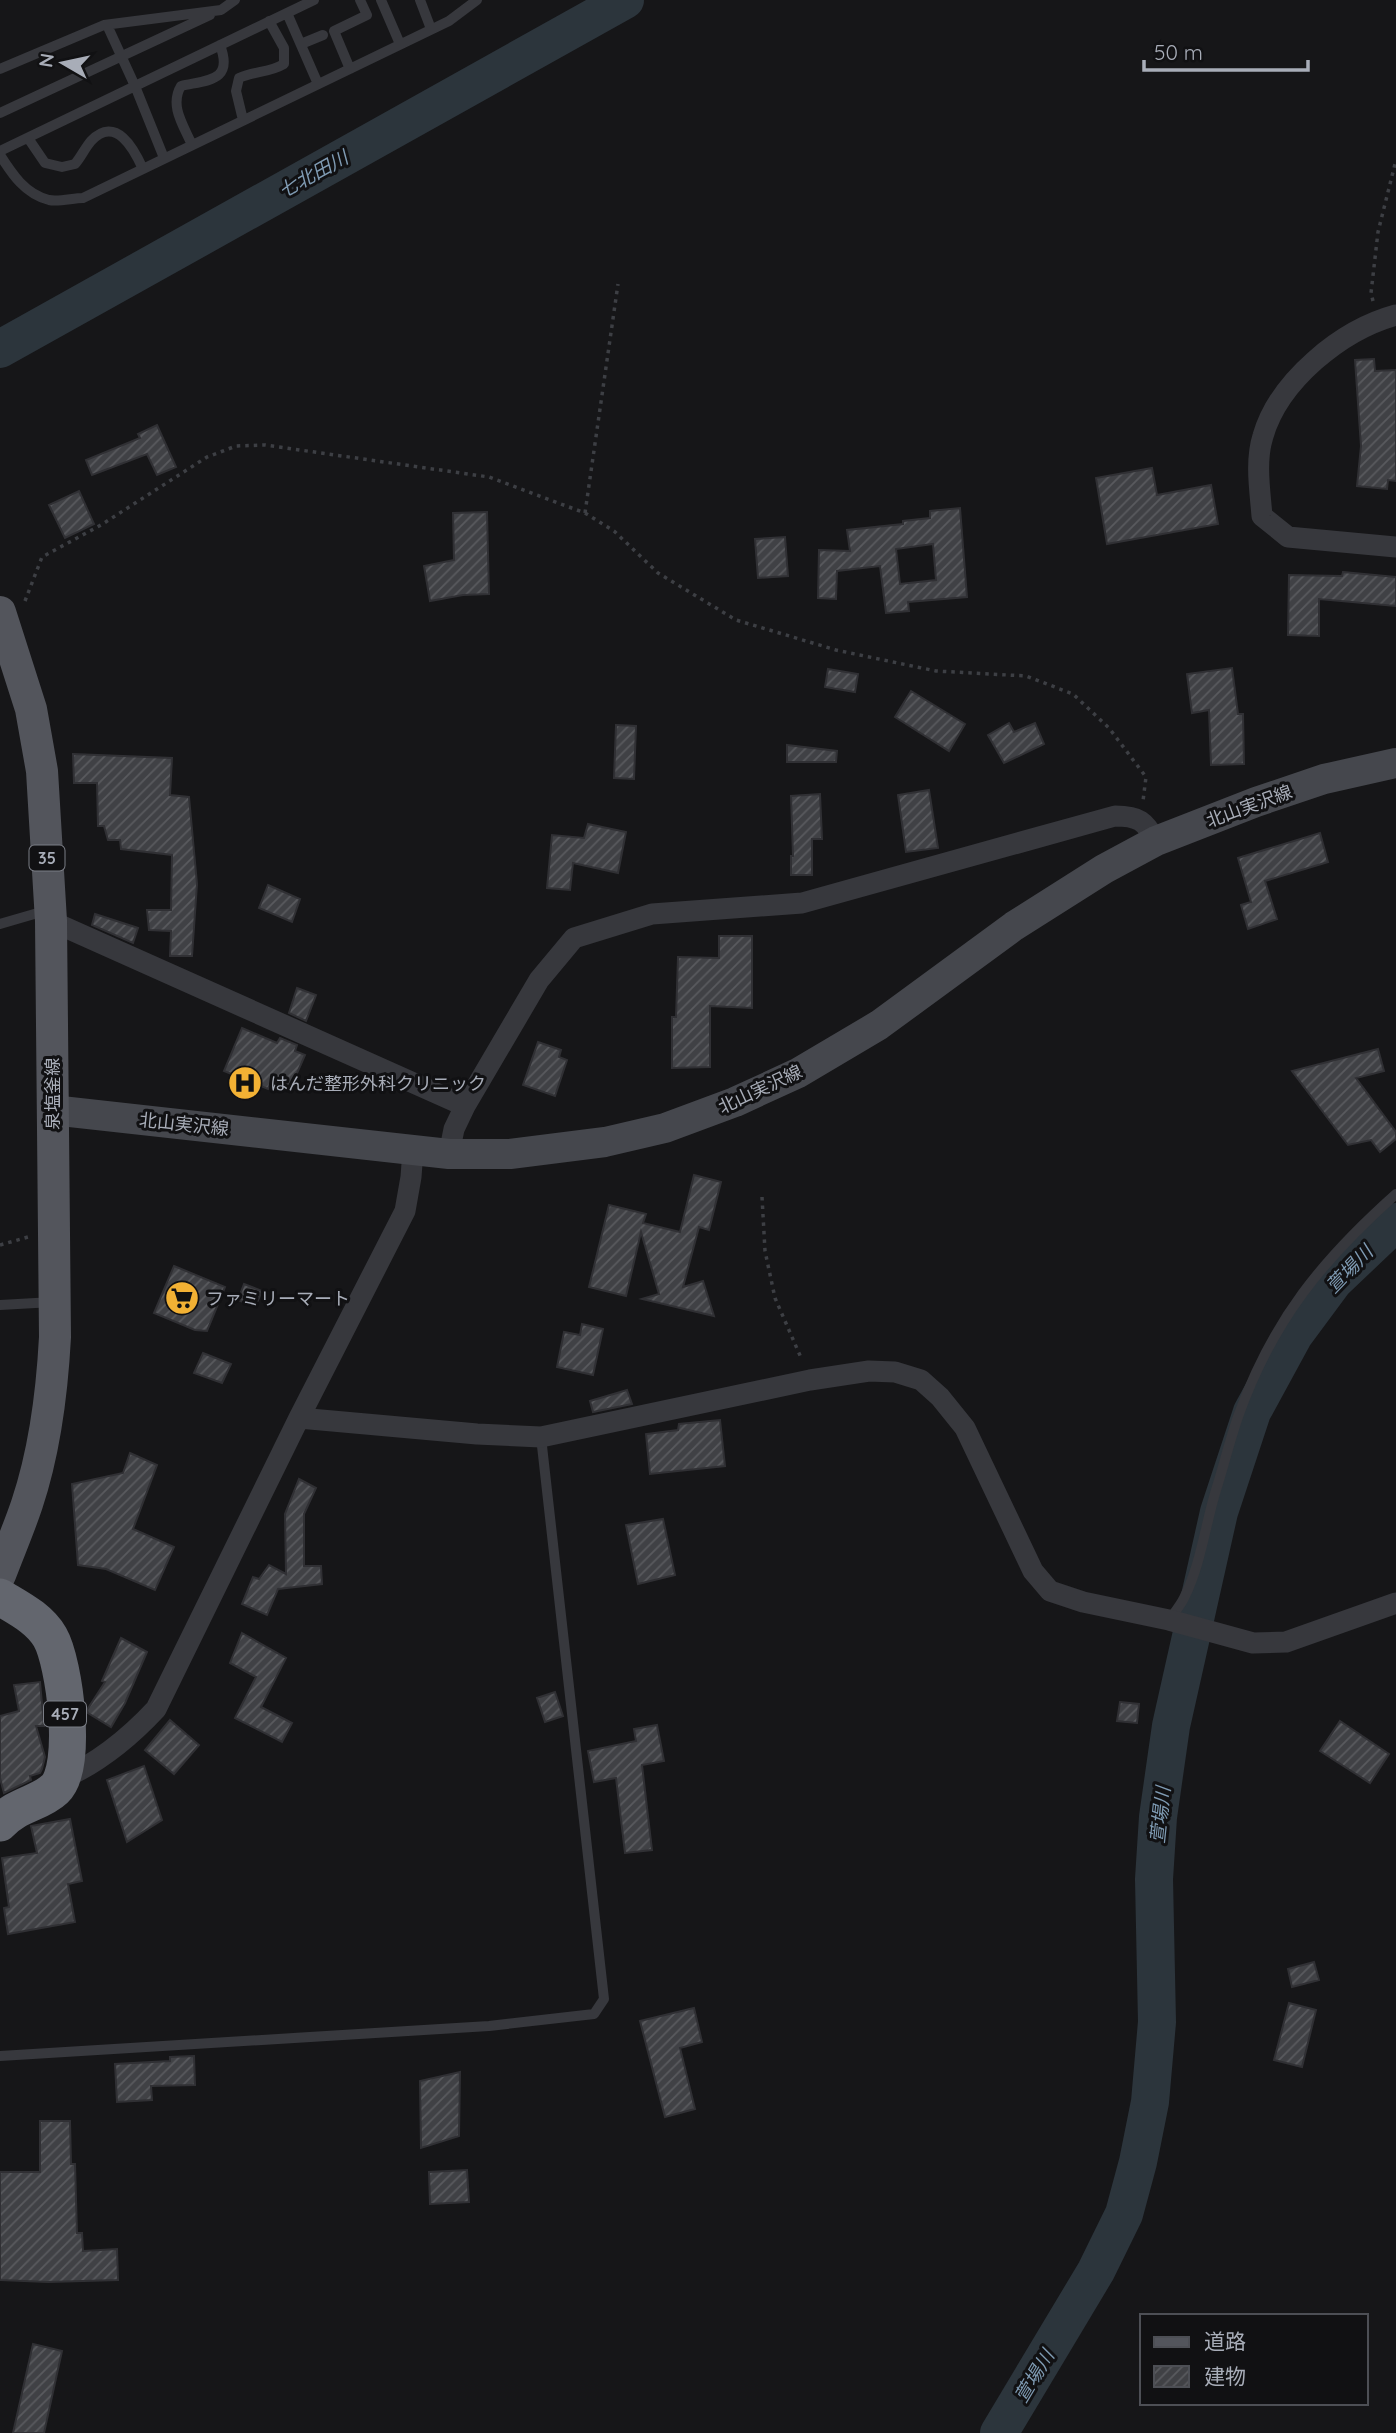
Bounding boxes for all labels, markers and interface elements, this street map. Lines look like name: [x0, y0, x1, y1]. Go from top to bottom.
north arrow: [28, 28, 98, 98]
scale bar: [1144, 28, 1308, 72]
text: 50 m: [1154, 39, 1203, 65]
text: N: [33, 52, 59, 69]
water label: 七北田川: [274, 144, 354, 203]
street label: 北山実沢線: [1203, 780, 1295, 832]
road number: 35: [30, 846, 64, 870]
street label: 泉塩釜線: [41, 1058, 64, 1130]
street label: 北山実沢線: [714, 1060, 806, 1118]
hospital icon: はんだ整形外科クリニック: [226, 1064, 264, 1102]
place label: はんだ整形外科クリニック: [270, 1072, 486, 1095]
street label: 北山実沢線: [138, 1108, 230, 1140]
water label: 萱場川: [1321, 1239, 1379, 1298]
supermarket icon: ファミリーマート: [163, 1279, 201, 1317]
place label: ファミリーマート: [206, 1287, 350, 1310]
road number: 457: [44, 1702, 86, 1726]
water label: 萱場川: [1145, 1783, 1175, 1845]
legend: [1140, 2314, 1368, 2405]
text: 道路: [1204, 2328, 1246, 2354]
water label: 萱場川: [1009, 2344, 1060, 2407]
text: 建物: [1204, 2363, 1246, 2389]

